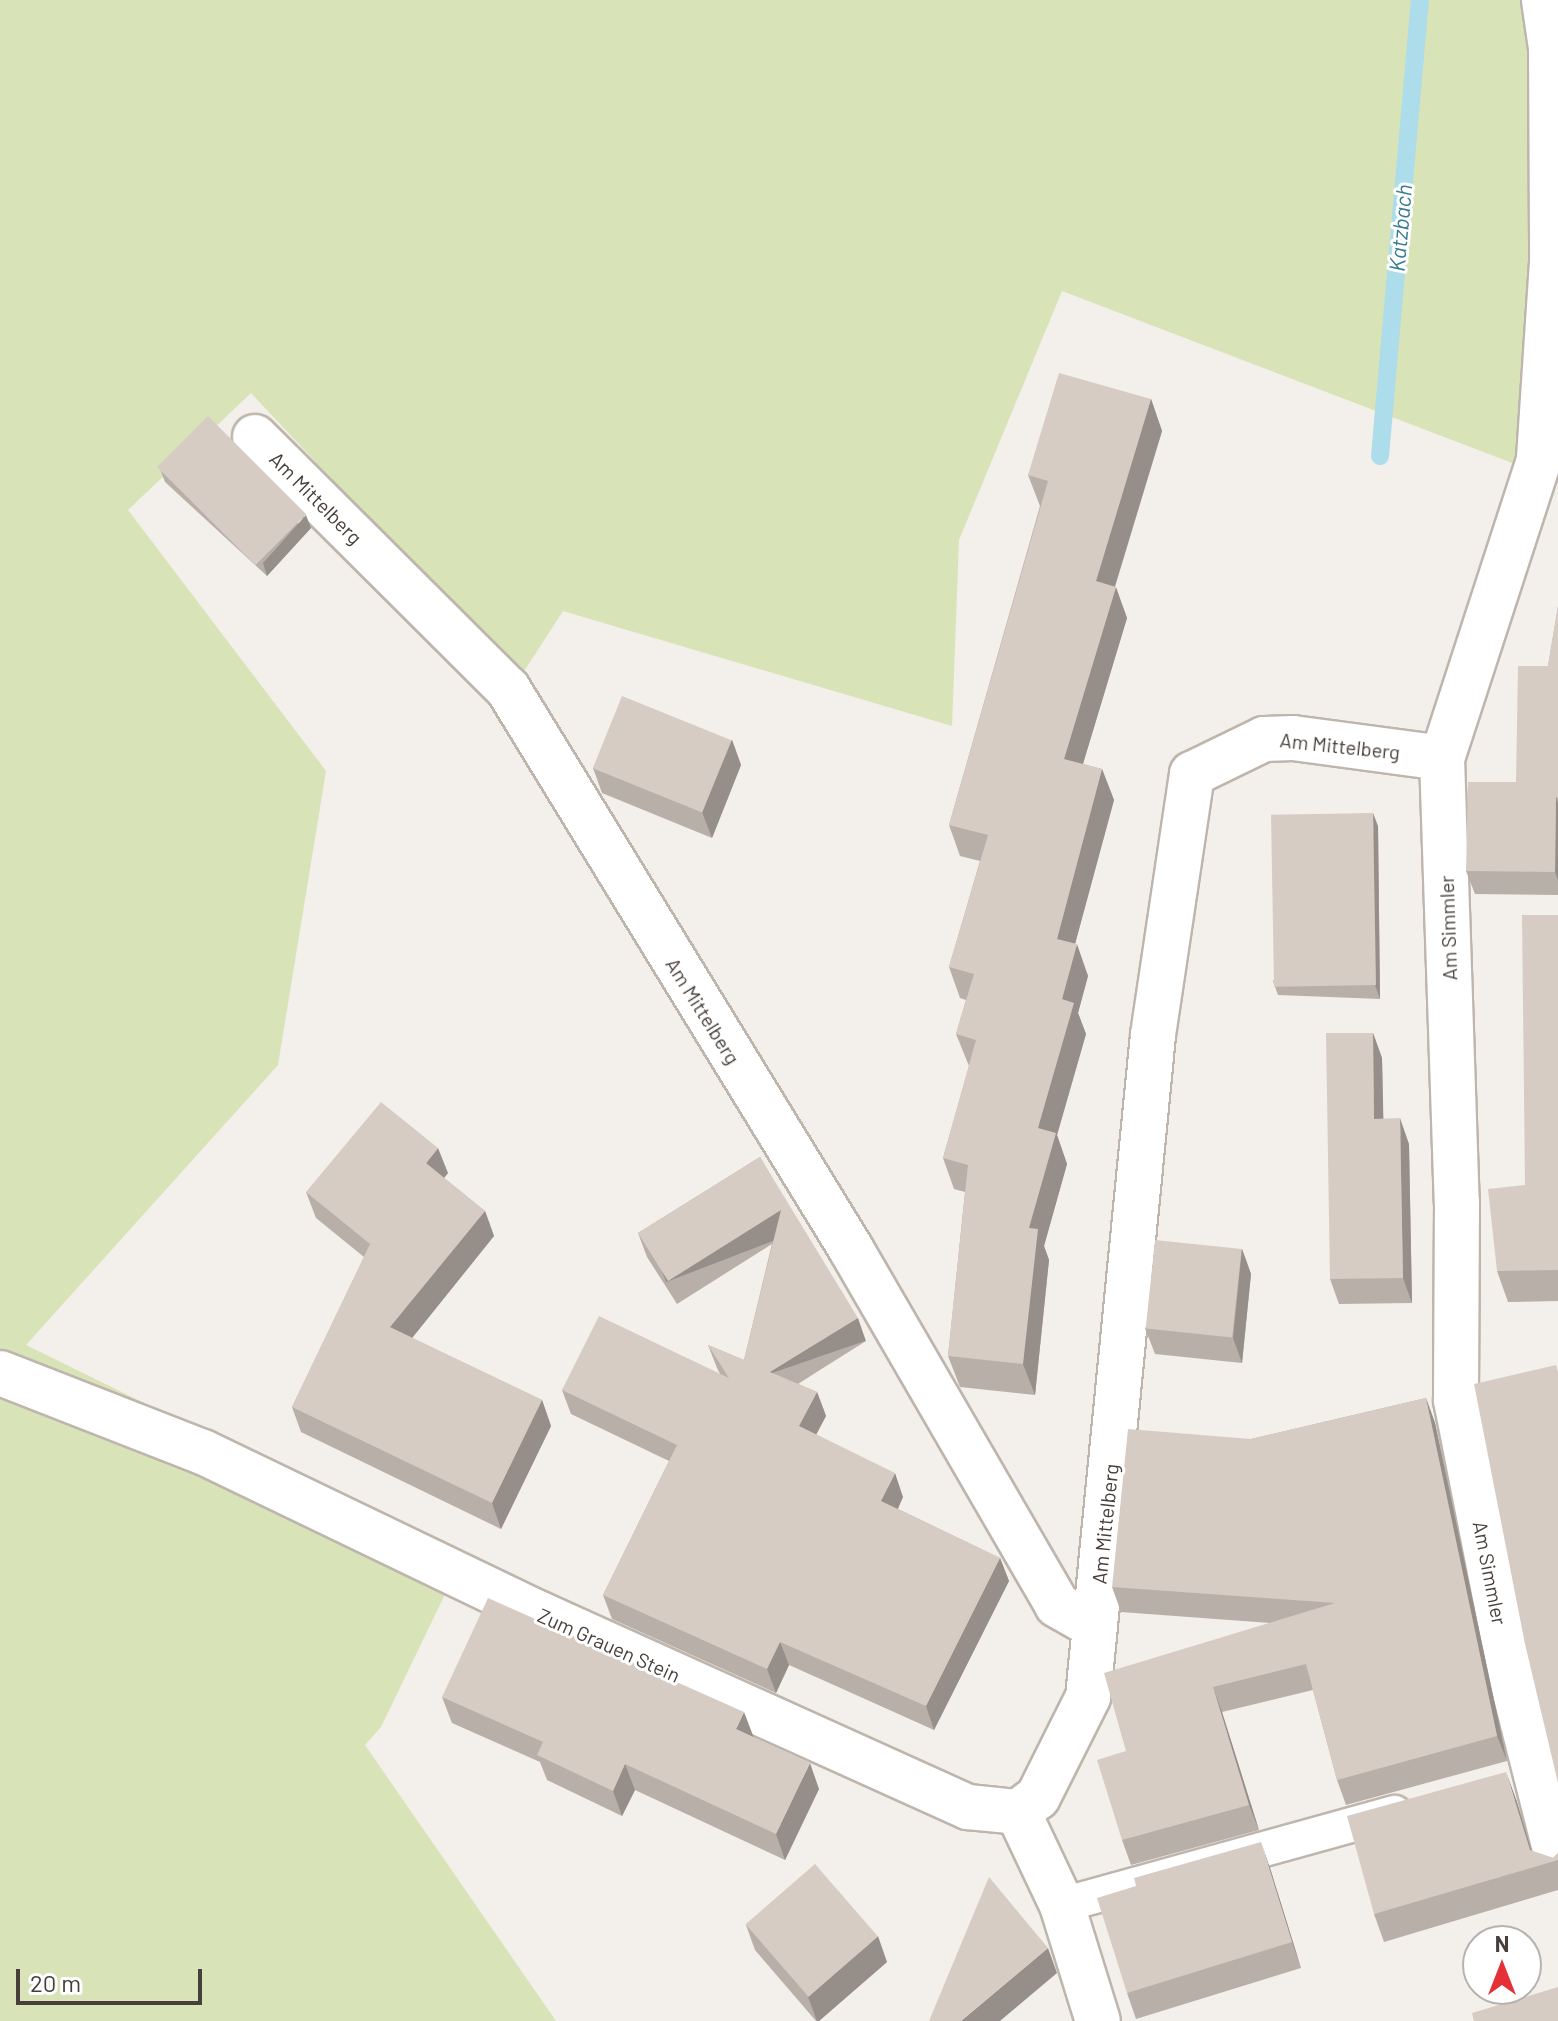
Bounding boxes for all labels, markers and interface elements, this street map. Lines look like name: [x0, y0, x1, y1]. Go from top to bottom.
water label: Katzbach: [1383, 183, 1417, 273]
street label: Am Mittelberg: [265, 447, 367, 549]
street label: Am Mittelberg: [1279, 728, 1401, 764]
street label: Am Simmler: [1434, 875, 1462, 981]
street label: Am Mittelberg: [661, 953, 745, 1069]
street label: Am Mittelberg: [1087, 1463, 1123, 1585]
street label: Am Simmler: [1468, 1519, 1512, 1627]
street label: Zum Grauen Stein: [534, 1603, 684, 1687]
north arrow: [1462, 1925, 1542, 2005]
text: N: [1495, 1930, 1509, 1956]
scale bar: [20, 1953, 206, 2003]
text: 20 m: [30, 1968, 81, 1997]

